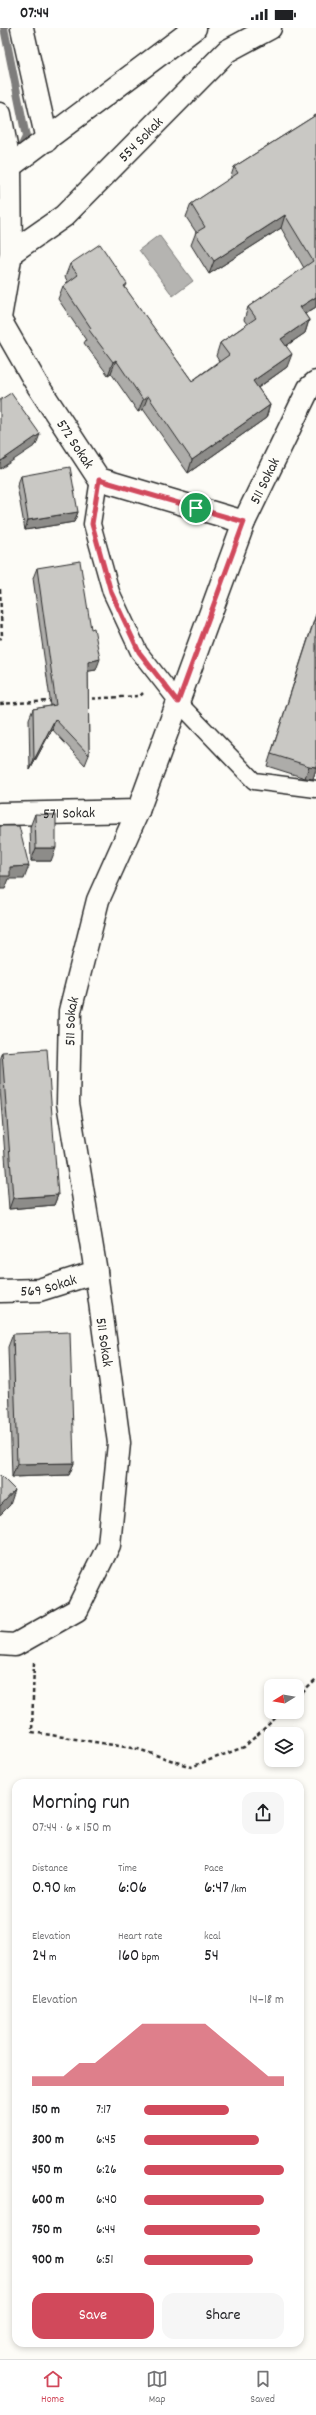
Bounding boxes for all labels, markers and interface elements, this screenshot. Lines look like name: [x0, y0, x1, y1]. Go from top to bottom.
text: 07:44: [20, 3, 49, 25]
street label: 554 Sokak: [114, 113, 169, 168]
street label: 572 Sokak: [50, 415, 98, 474]
street label: 511 Sokak: [245, 454, 287, 509]
pin: [179, 491, 213, 525]
icon: arrive: [185, 497, 207, 519]
street label: 571 Sokak: [43, 803, 95, 826]
street label: 511 Sokak: [60, 994, 86, 1046]
street label: 569 Sokak: [20, 1270, 80, 1303]
street label: 511 Sokak: [89, 1316, 117, 1368]
north arrow: [264, 1679, 304, 1719]
map controls: [264, 1679, 304, 1767]
button: layers: [264, 1727, 304, 1767]
text: Morning run: [32, 1788, 130, 1819]
button: share: [242, 1792, 284, 1834]
text: 07:44 · 6 × 150 m: [32, 1819, 111, 1838]
text: Distance: [32, 1861, 68, 1877]
text: Time: [118, 1861, 137, 1877]
text: Pace: [204, 1861, 223, 1877]
text: 0.90: [32, 1877, 61, 1901]
text: 6:06: [118, 1877, 147, 1901]
text: 6:47: [204, 1877, 229, 1901]
text: km: [61, 1882, 76, 1898]
text: /km: [229, 1882, 246, 1898]
text: Elevation: [32, 1929, 70, 1945]
text: Heart rate: [118, 1929, 162, 1945]
text: kcal: [204, 1929, 221, 1945]
text: 24: [32, 1945, 46, 1969]
text: 160: [118, 1945, 139, 1969]
text: 54: [204, 1945, 219, 1969]
text: m: [46, 1950, 57, 1966]
text: bpm: [139, 1950, 159, 1966]
text: Elevation: [32, 1991, 77, 2010]
text: 14–18 m: [249, 1991, 284, 2010]
text: 150 m: [32, 2101, 60, 2120]
text: 7:17: [96, 2101, 111, 2120]
text: 300 m: [32, 2131, 64, 2150]
text: 6:45: [96, 2131, 116, 2150]
text: 450 m: [32, 2161, 62, 2180]
text: 6:26: [96, 2161, 117, 2180]
text: 600 m: [32, 2191, 64, 2210]
text: 6:40: [96, 2191, 117, 2210]
text: 750 m: [32, 2221, 62, 2240]
text: 6:44: [96, 2221, 115, 2240]
text: 900 m: [32, 2251, 64, 2270]
text: 6:51: [96, 2251, 113, 2270]
button: Save: [32, 2293, 154, 2339]
button: Share: [162, 2293, 284, 2339]
tab: Home: [41, 2368, 64, 2408]
tab: Map: [146, 2368, 168, 2408]
tab: Saved: [250, 2368, 275, 2408]

